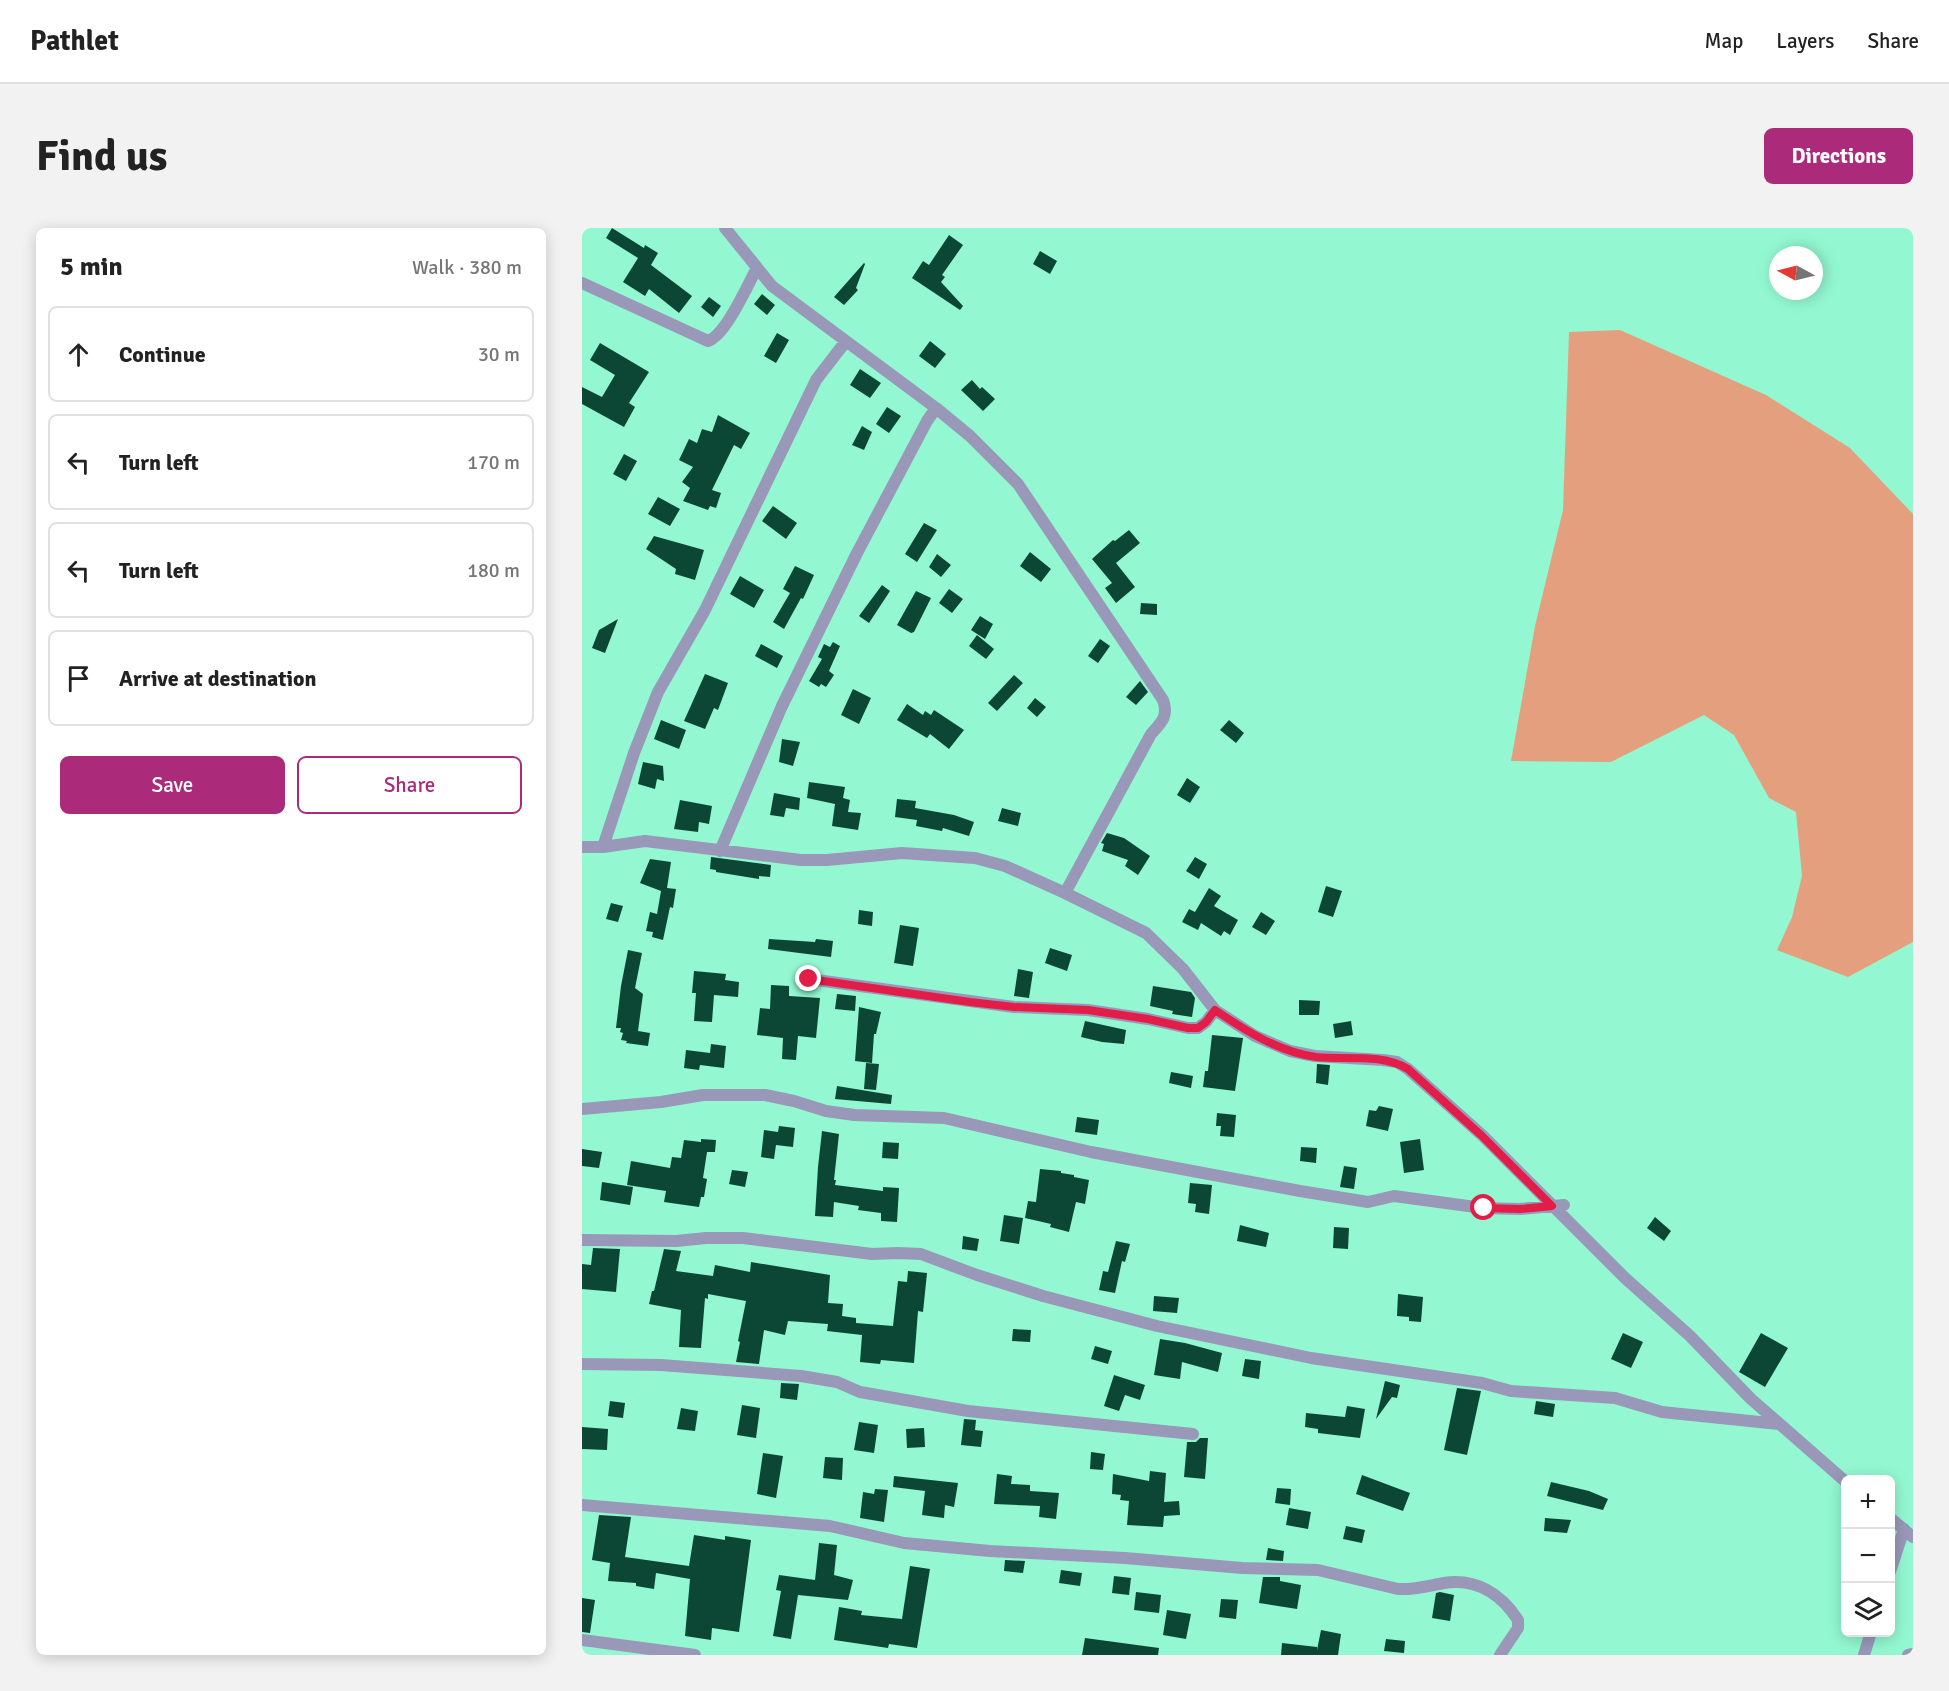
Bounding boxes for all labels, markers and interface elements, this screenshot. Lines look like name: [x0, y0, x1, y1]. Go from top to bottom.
text: Pathlet: [30, 24, 119, 58]
text: Map: [1705, 28, 1743, 54]
text: Layers: [1776, 28, 1834, 54]
text: Share: [1867, 28, 1919, 54]
button: Directions: [1764, 128, 1913, 184]
text: Find us: [36, 131, 167, 182]
north arrow: [1769, 246, 1823, 300]
text: 5 min: [60, 251, 123, 283]
text: Walk · 380 m: [412, 255, 522, 280]
icon: ahead: [62, 338, 95, 371]
text: Continue: [119, 341, 206, 368]
text: 30 m: [478, 342, 520, 367]
icon: left: [62, 446, 95, 479]
text: Turn left: [119, 449, 199, 476]
text: 170 m: [467, 450, 520, 475]
icon: left: [62, 554, 95, 587]
text: Turn left: [119, 557, 199, 584]
text: 180 m: [467, 558, 520, 583]
icon: arrive: [62, 662, 95, 695]
text: Arrive at destination: [119, 665, 316, 692]
button: Save: [60, 756, 285, 814]
button: Share: [297, 756, 522, 814]
route end: [795, 965, 821, 991]
route start: [1470, 1194, 1496, 1220]
map controls: [1841, 1475, 1895, 1637]
button: +: [1841, 1475, 1895, 1529]
button: −: [1841, 1529, 1895, 1583]
button: layers: [1841, 1583, 1895, 1637]

